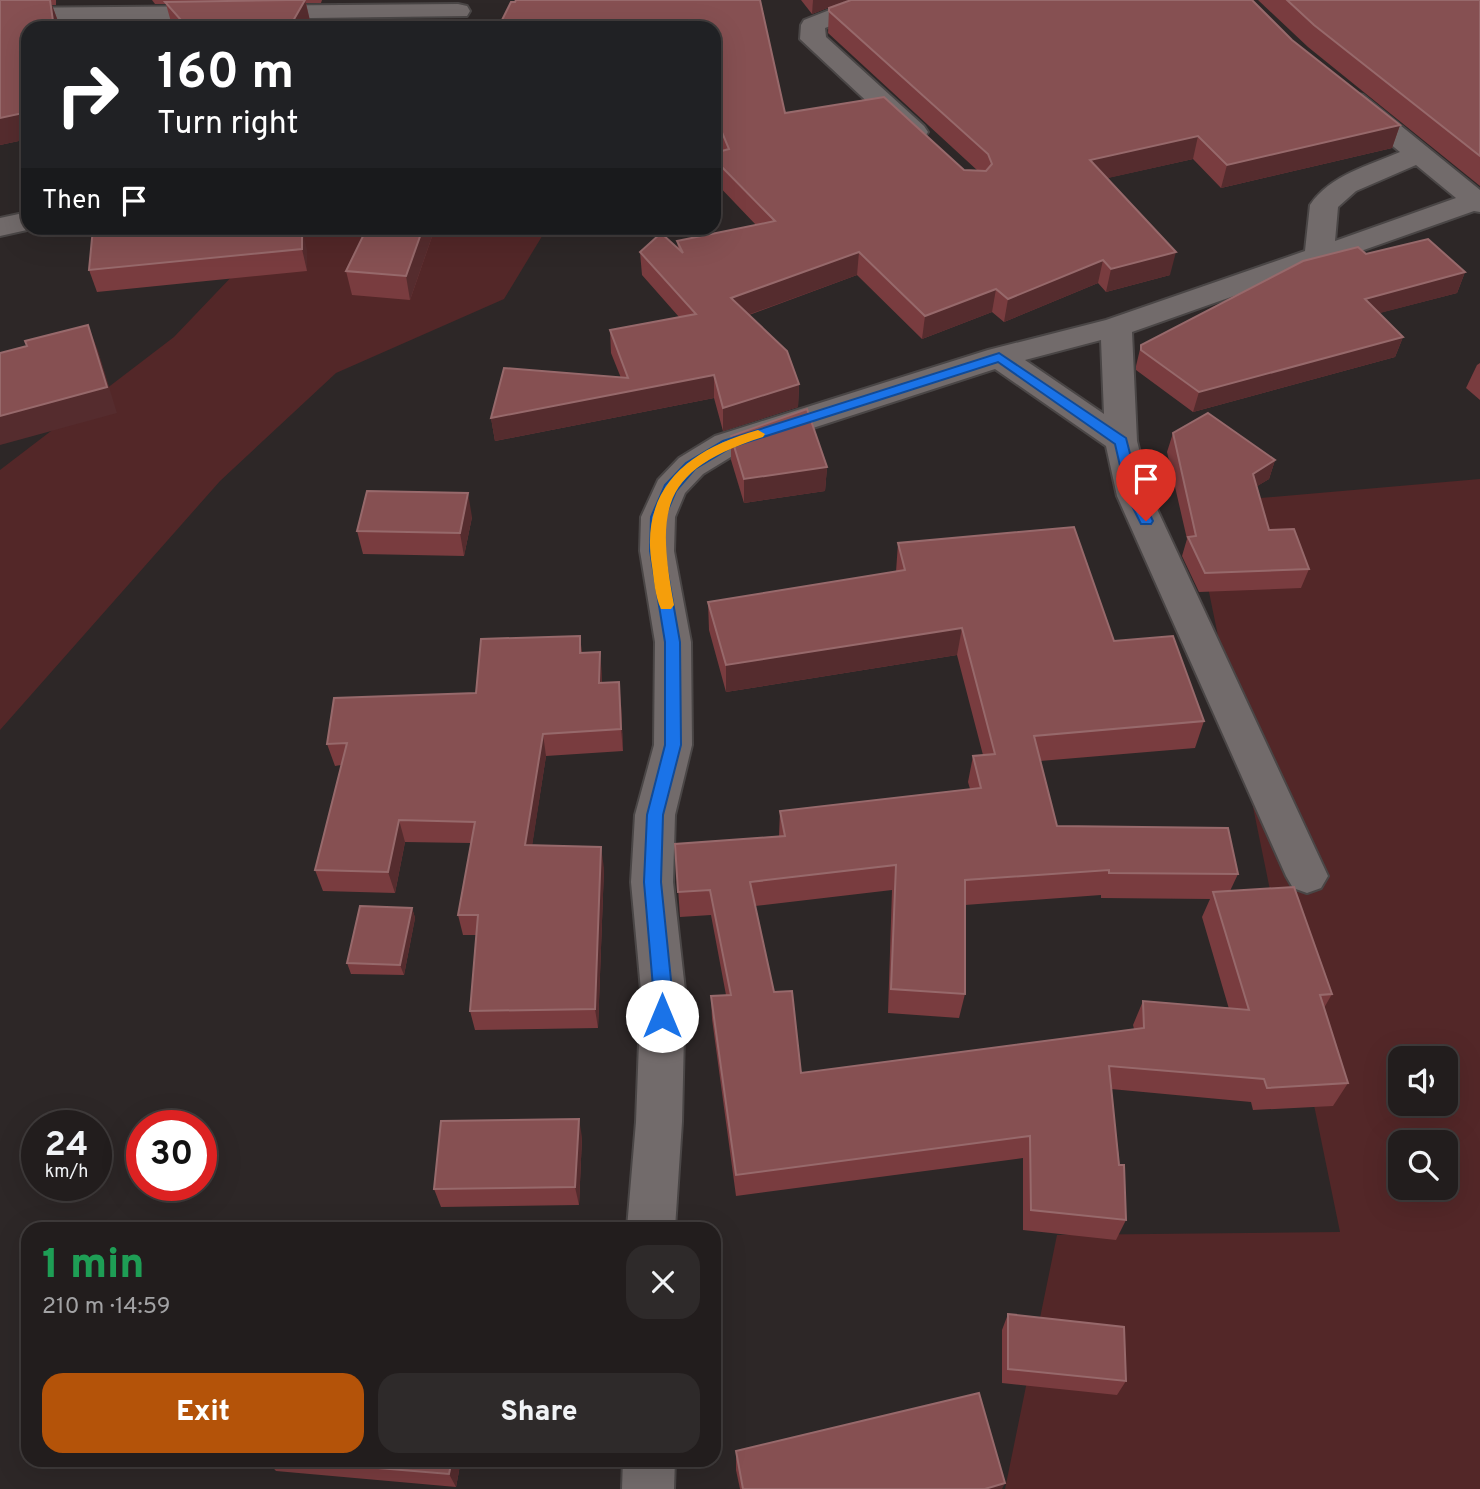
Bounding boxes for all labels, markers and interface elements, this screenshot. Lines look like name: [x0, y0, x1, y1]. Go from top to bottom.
text: 160 m: [157, 44, 294, 106]
icon: right: [42, 49, 133, 140]
text: Turn right: [157, 105, 299, 145]
icon: arrive: [115, 182, 153, 220]
text: Then: [42, 185, 101, 218]
pin: [1116, 449, 1176, 521]
icon: arrive: [1127, 460, 1165, 498]
position arrow: [625, 979, 699, 1053]
map controls: [1388, 1046, 1458, 1200]
button: sound: [1388, 1046, 1458, 1116]
speed limit sign: 30: [126, 1110, 217, 1201]
text: 24: [45, 1124, 88, 1168]
button: search: [1388, 1130, 1458, 1200]
text: km/h: [45, 1161, 88, 1184]
text: 1 min: [42, 1240, 145, 1293]
button: close: [626, 1245, 700, 1319]
text: 210 m · 14:59: [42, 1293, 170, 1322]
button: Exit: [42, 1373, 364, 1453]
button: Share: [378, 1373, 700, 1453]

